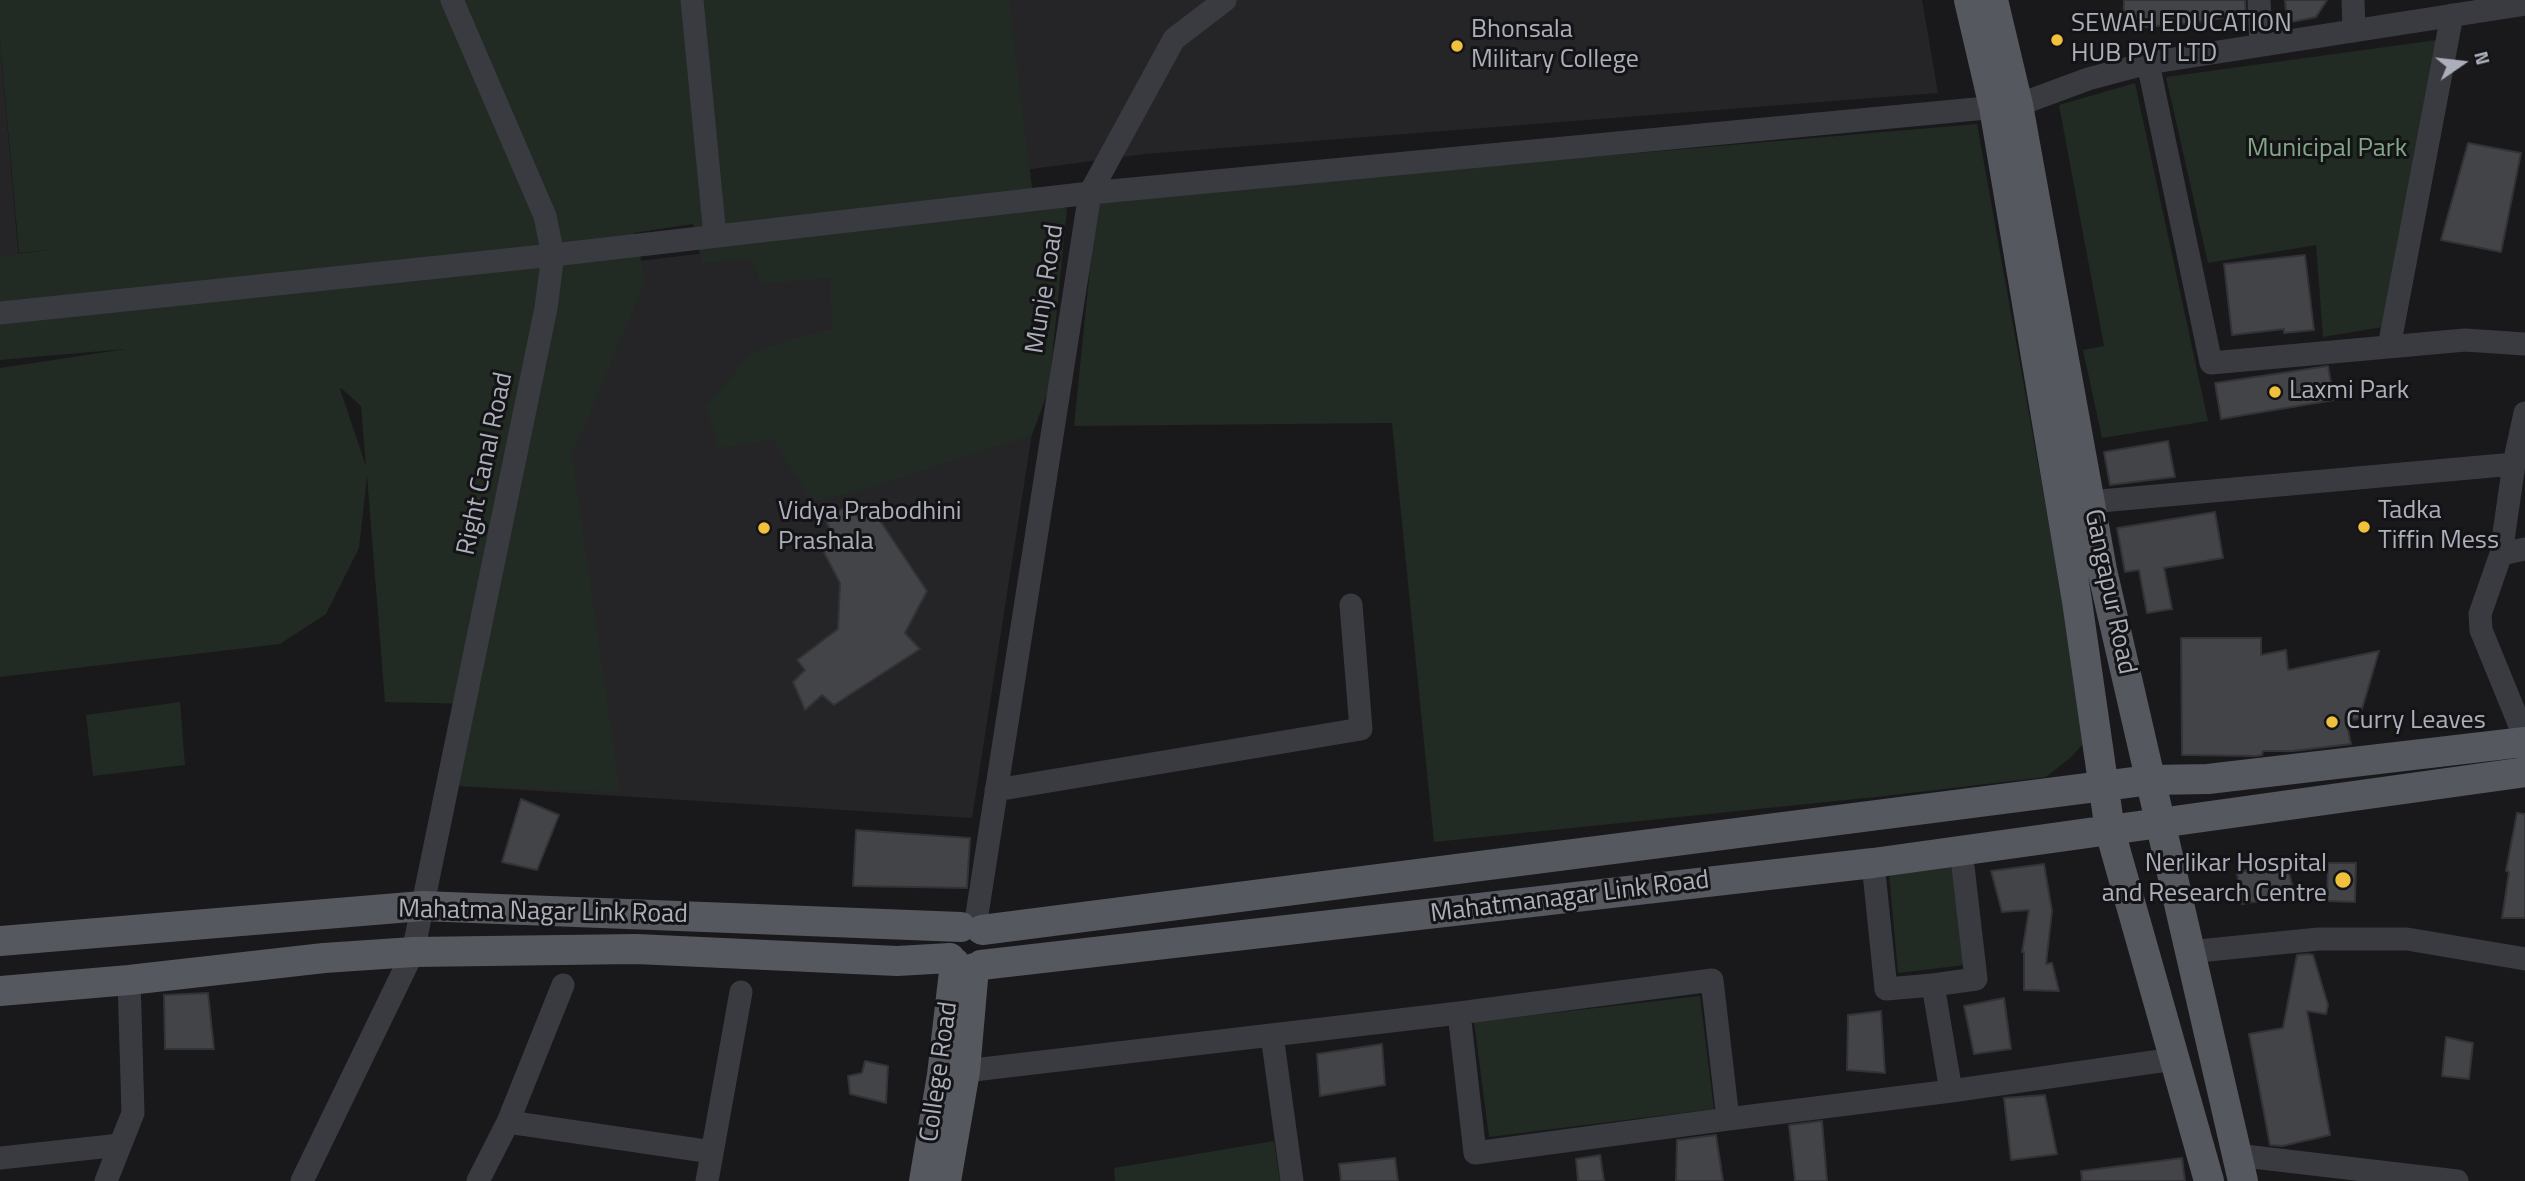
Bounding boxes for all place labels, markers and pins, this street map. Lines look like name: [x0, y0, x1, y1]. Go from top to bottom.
place label: SEWAH EDUCATION HUB PVT LTD: [2071, 9, 2292, 70]
place label: Bhonsala Military College: [1471, 15, 1639, 76]
marker: SEWAH EDUCATION HUB PVT LTD: [2049, 32, 2065, 48]
marker: Bhonsala Military College: [1449, 38, 1465, 54]
place label: Laxmi Park: [2289, 376, 2409, 408]
marker: Laxmi Park: [2267, 384, 2283, 400]
place label: Tadka Tiffin Mess: [2378, 496, 2499, 558]
place label: Vidya Prabodhini Prashala: [778, 497, 962, 558]
marker: Tadka Tiffin Mess: [2356, 519, 2372, 535]
marker: Vidya Prabodhini Prashala: [756, 520, 772, 536]
place label: Curry Leaves: [2346, 706, 2486, 738]
marker: Curry Leaves: [2324, 714, 2340, 730]
place label: Nerlikar Hospital and Research Centre: [2102, 849, 2327, 910]
marker: Nerlikar Hospital and Research Centre: [2333, 870, 2353, 890]

